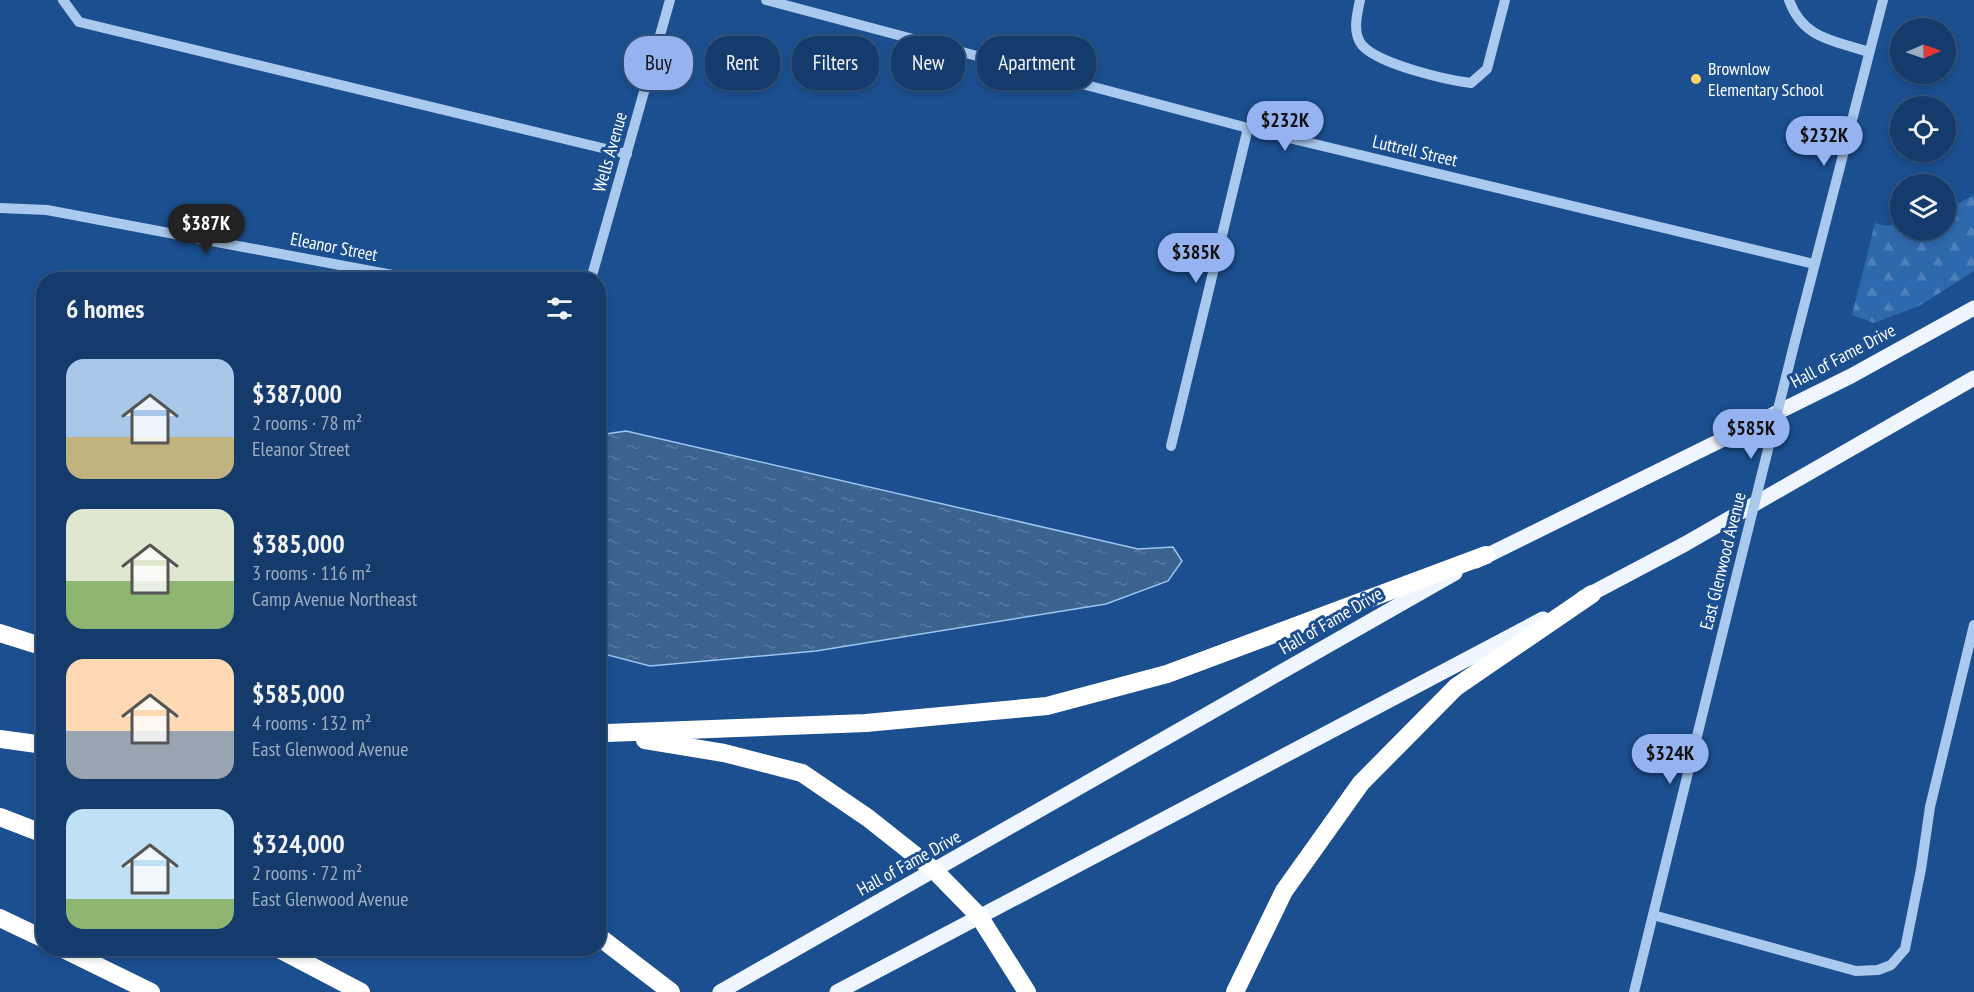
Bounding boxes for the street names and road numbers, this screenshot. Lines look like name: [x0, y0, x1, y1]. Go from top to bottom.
street label: Wells Avenue: [587, 109, 632, 195]
street label: Luttrell Street: [1370, 130, 1460, 171]
street label: Eleanor Street: [289, 227, 380, 266]
street label: Hall of Fame Drive: [1786, 318, 1899, 393]
street label: East Glenwood Avenue: [1694, 490, 1751, 632]
street label: Hall of Fame Drive: [1275, 582, 1386, 659]
street label: Hall of Fame Drive: [853, 825, 965, 901]

